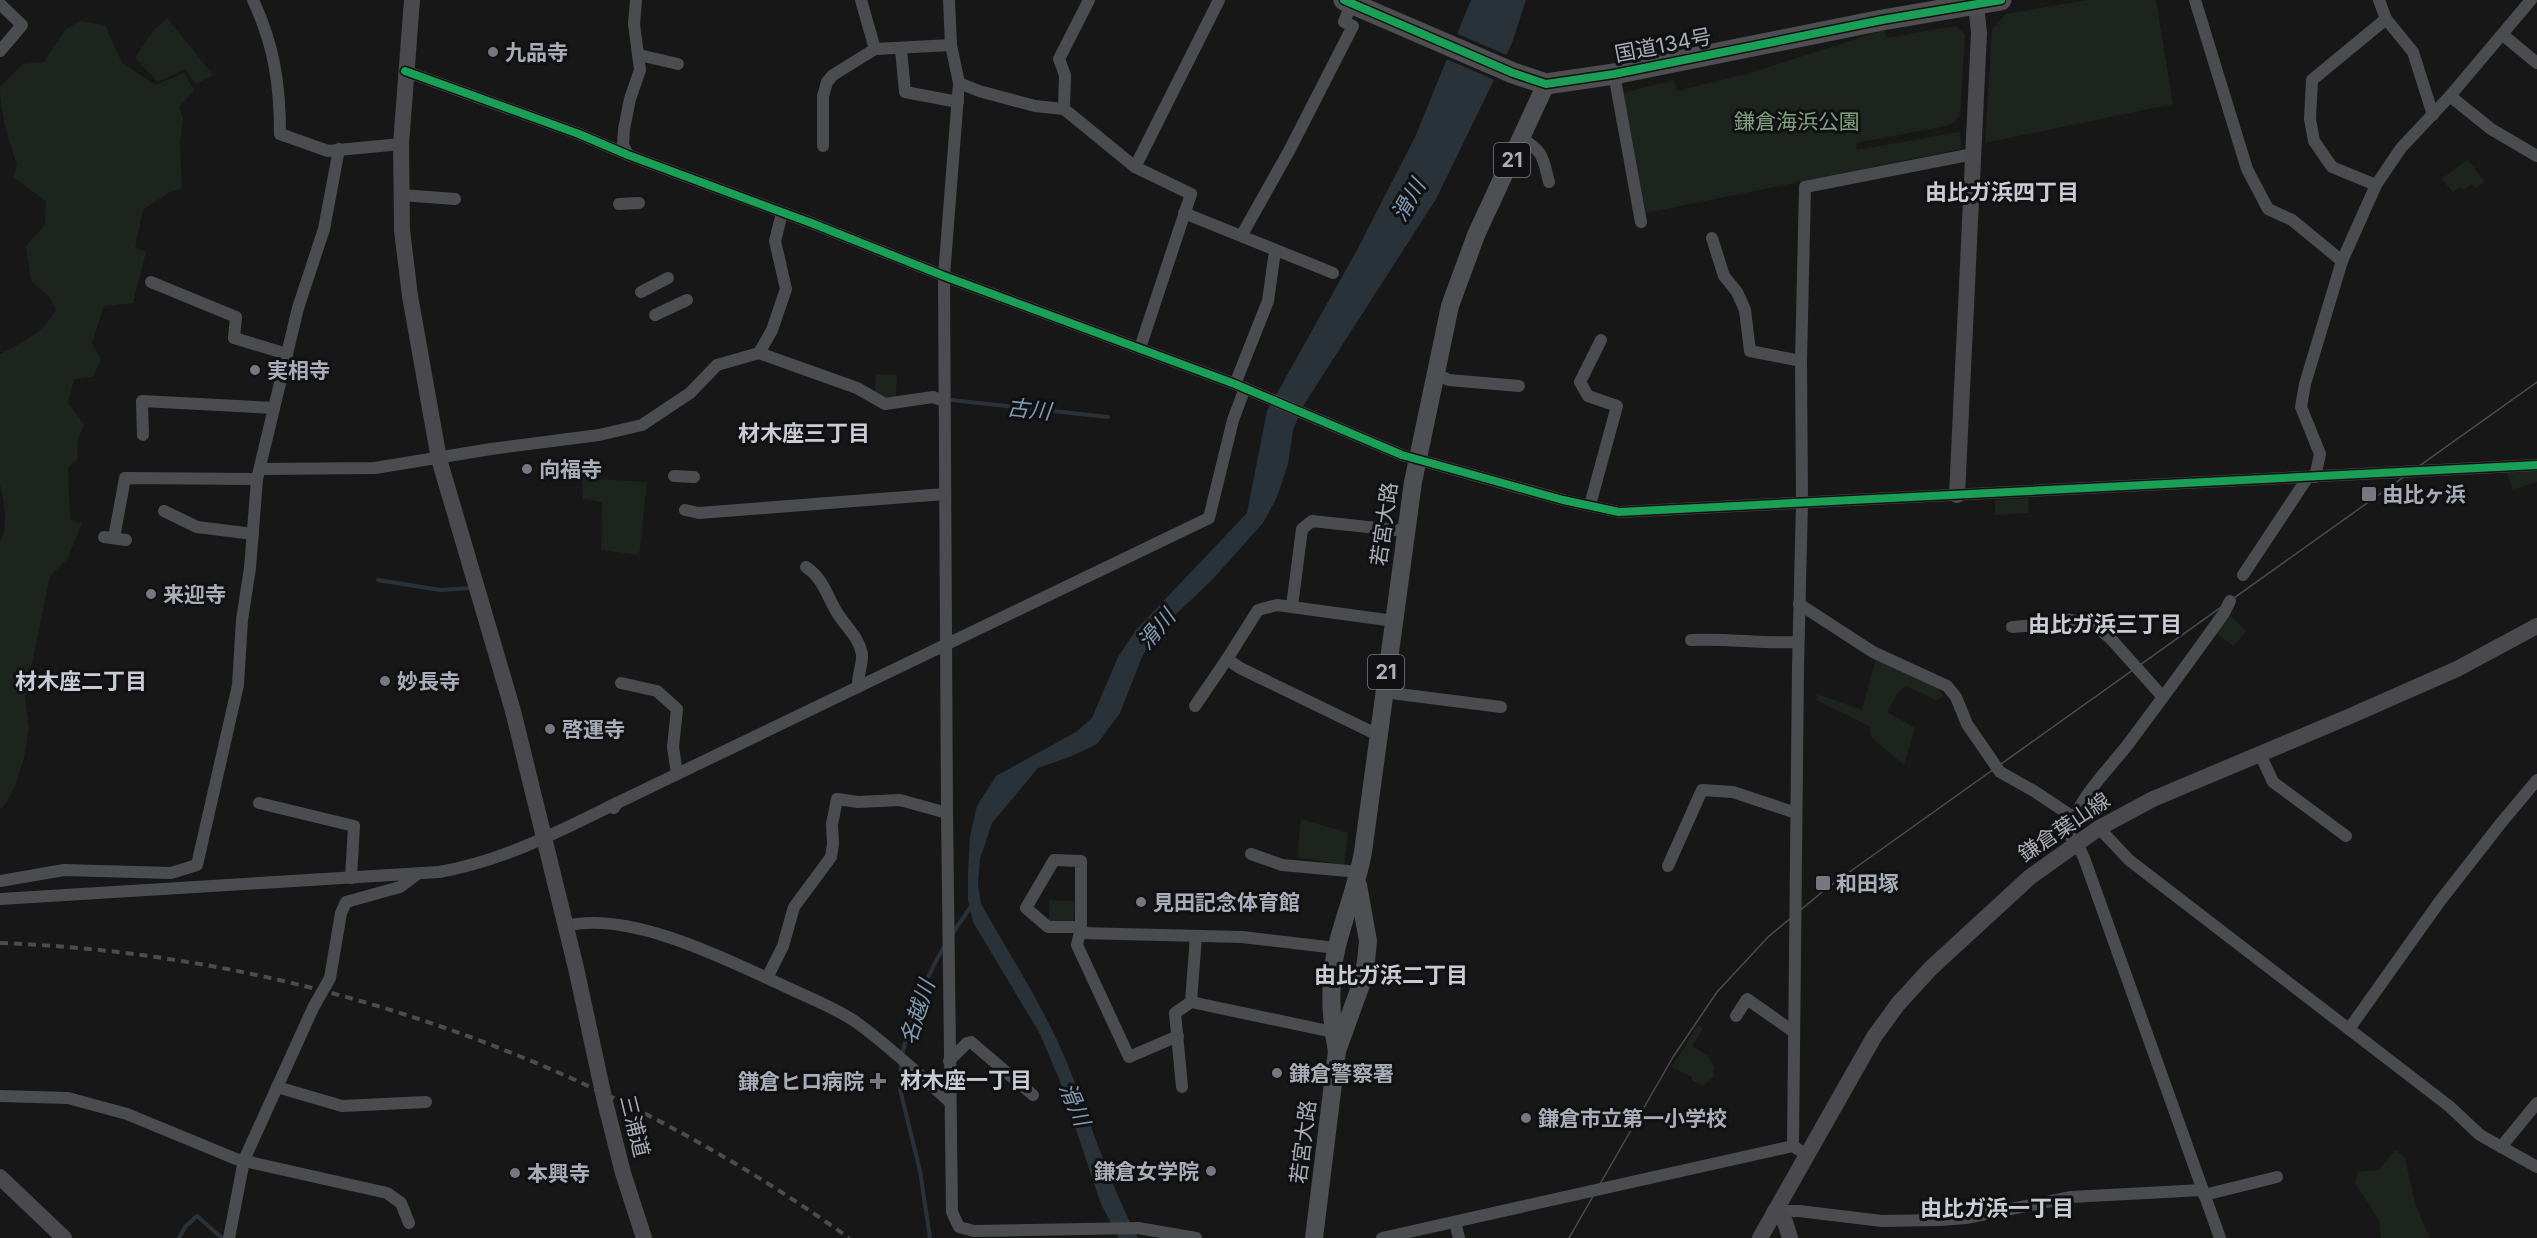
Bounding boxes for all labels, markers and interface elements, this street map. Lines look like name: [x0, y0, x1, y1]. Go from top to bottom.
street label: 国道134号: [1612, 23, 1714, 67]
place label: 九品寺: [505, 40, 568, 65]
marker: 九品寺: [486, 45, 500, 59]
park label: 鎌倉海浜公園: [1734, 109, 1860, 134]
road number: 21: [1494, 143, 1530, 177]
water label: 滑川: [1386, 173, 1431, 226]
district label: 由比ガ浜四丁目: [1925, 179, 2079, 205]
place label: 実相寺: [267, 358, 330, 383]
marker: 実相寺: [248, 363, 262, 377]
water label: 古川: [1006, 394, 1054, 424]
district label: 材木座三丁目: [738, 420, 870, 446]
place label: 向福寺: [539, 457, 602, 482]
marker: 向福寺: [520, 462, 534, 476]
street label: 若宮大路: [1366, 481, 1402, 567]
place label: 由比ヶ浜: [2382, 482, 2466, 507]
marker: 由比ヶ浜: [2360, 485, 2378, 503]
place label: 来迎寺: [163, 582, 226, 607]
marker: 来迎寺: [144, 587, 158, 601]
water label: 滑川: [1132, 602, 1181, 654]
district label: 由比ガ浜三丁目: [2028, 611, 2182, 637]
road number: 21: [1368, 655, 1404, 689]
district label: 材木座二丁目: [15, 668, 147, 694]
place label: 妙長寺: [397, 669, 460, 694]
marker: 妙長寺: [378, 674, 392, 688]
place label: 啓運寺: [562, 717, 625, 742]
marker: 啓運寺: [543, 722, 557, 736]
street label: 鎌倉葉山線: [2013, 787, 2115, 867]
place label: 和田塚: [1836, 871, 1899, 896]
marker: 和田塚: [1814, 874, 1832, 892]
place label: 見田記念体育館: [1153, 890, 1300, 915]
marker: 見田記念体育館: [1134, 895, 1148, 909]
district label: 由比ガ浜二丁目: [1314, 962, 1468, 988]
water label: 名越川: [894, 975, 940, 1047]
place label: 鎌倉警察署: [1289, 1061, 1394, 1086]
marker: 鎌倉警察署: [1270, 1066, 1284, 1080]
district label: 材木座一丁目: [900, 1067, 1032, 1093]
place label: 鎌倉ヒロ病院: [738, 1069, 864, 1094]
marker: 鎌倉ヒロ病院: [869, 1072, 887, 1090]
water label: 滑川: [1054, 1079, 1096, 1131]
street label: 三浦道: [615, 1092, 655, 1160]
street label: 若宮大路: [1285, 1099, 1321, 1185]
place label: 鎌倉市立第一小学校: [1538, 1106, 1727, 1131]
marker: 鎌倉市立第一小学校: [1519, 1111, 1533, 1125]
place label: 鎌倉女学院: [1094, 1159, 1199, 1184]
place label: 本興寺: [527, 1161, 590, 1186]
marker: 鎌倉女学院: [1204, 1164, 1218, 1178]
marker: 本興寺: [508, 1166, 522, 1180]
district label: 由比ガ浜一丁目: [1920, 1195, 2074, 1221]

